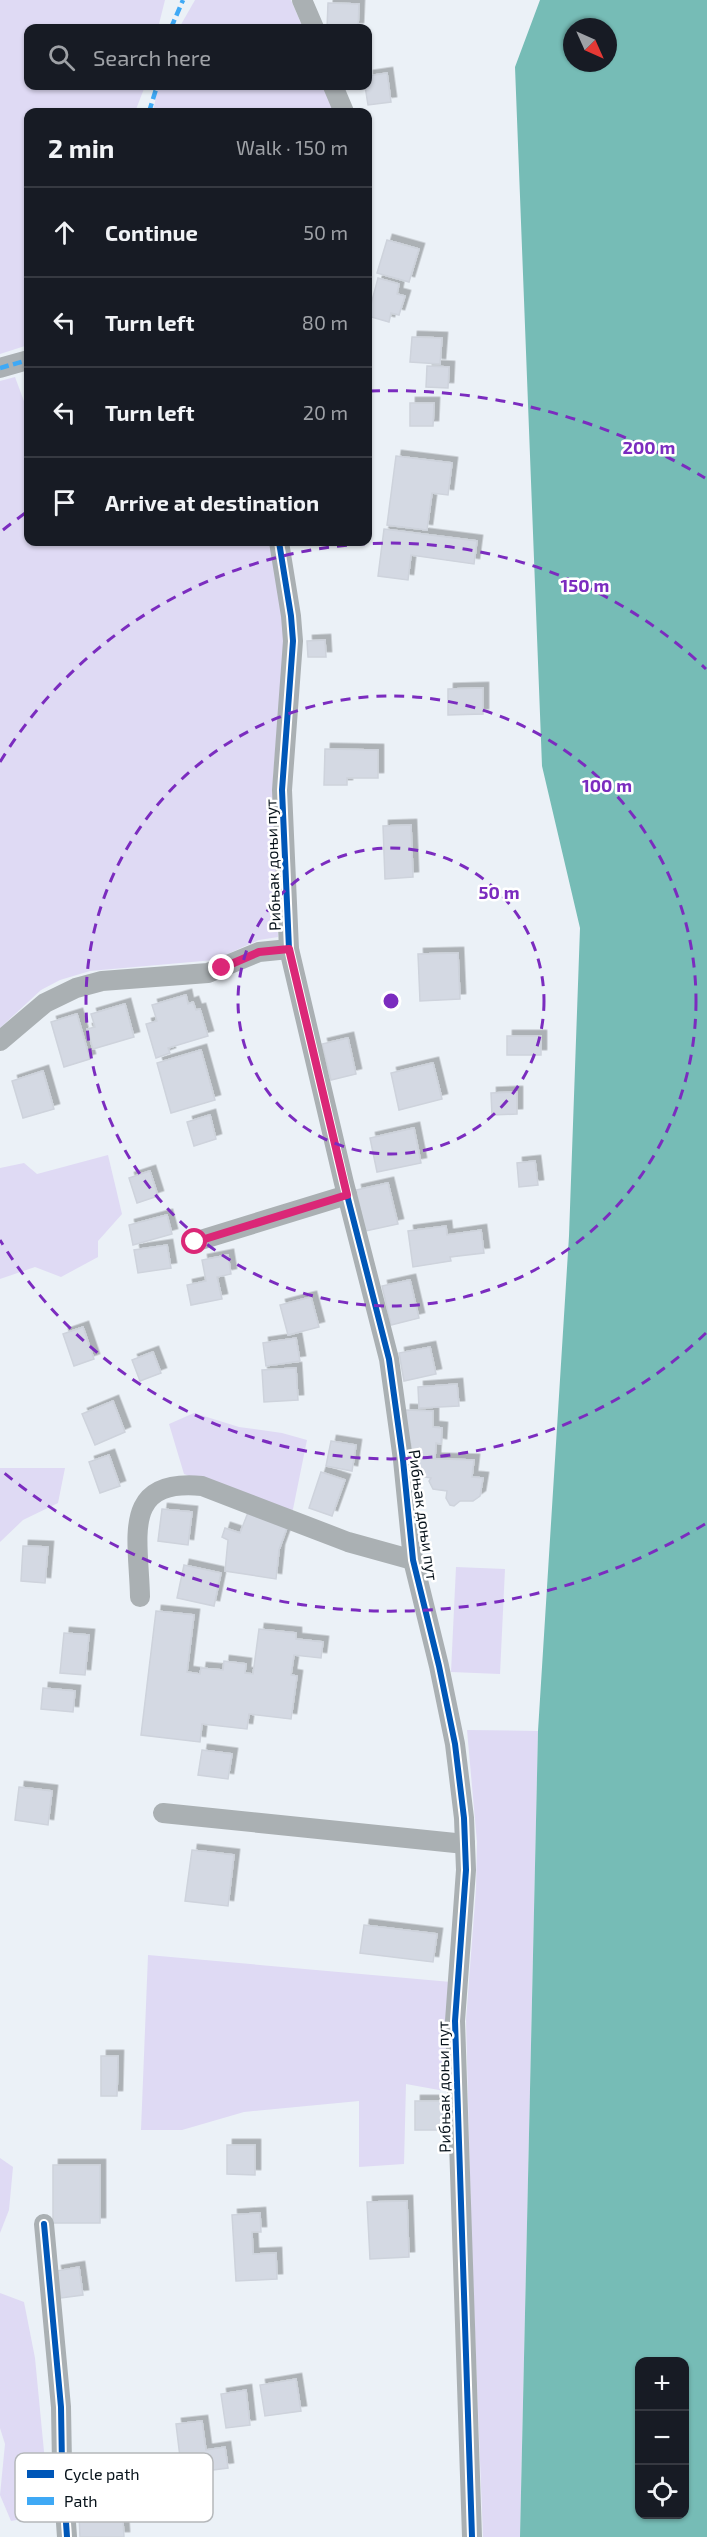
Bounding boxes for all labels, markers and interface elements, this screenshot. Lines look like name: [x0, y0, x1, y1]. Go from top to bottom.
north arrow: [563, 18, 617, 72]
search box: [24, 24, 372, 90]
icon: search: [45, 41, 78, 74]
text: Search here: [93, 44, 211, 70]
text: 2 min: [48, 132, 114, 163]
text: Walk · 150 m: [236, 135, 348, 159]
icon: ahead: [48, 216, 81, 249]
text: Continue: [105, 219, 198, 245]
text: 50 m: [303, 220, 348, 244]
icon: left: [48, 306, 81, 339]
text: Turn left: [105, 309, 194, 335]
text: 80 m: [302, 310, 348, 334]
icon: left: [48, 396, 81, 429]
text: Turn left: [105, 399, 194, 425]
text: 20 m: [303, 400, 348, 424]
text: 200 m: [623, 436, 675, 458]
icon: arrive: [48, 486, 81, 519]
text: Arrive at destination: [105, 489, 319, 515]
text: 150 m: [561, 574, 609, 596]
text: 100 m: [582, 774, 632, 796]
street label: Рибњак доњи пут: [260, 799, 285, 931]
text: 50 m: [478, 881, 520, 903]
route end: [208, 954, 234, 980]
centre of rings: [381, 991, 401, 1011]
route start: [181, 1228, 207, 1254]
street label: Рибњак доњи пут: [404, 1448, 443, 1582]
street label: Рибњак доњи пут: [432, 2021, 455, 2153]
map controls: [635, 2357, 689, 2519]
button: +: [635, 2357, 689, 2411]
button: −: [635, 2411, 689, 2465]
legend: [15, 2453, 213, 2522]
text: Cycle path: [64, 2464, 140, 2483]
button: locate: [635, 2465, 689, 2519]
text: Path: [64, 2491, 98, 2510]

